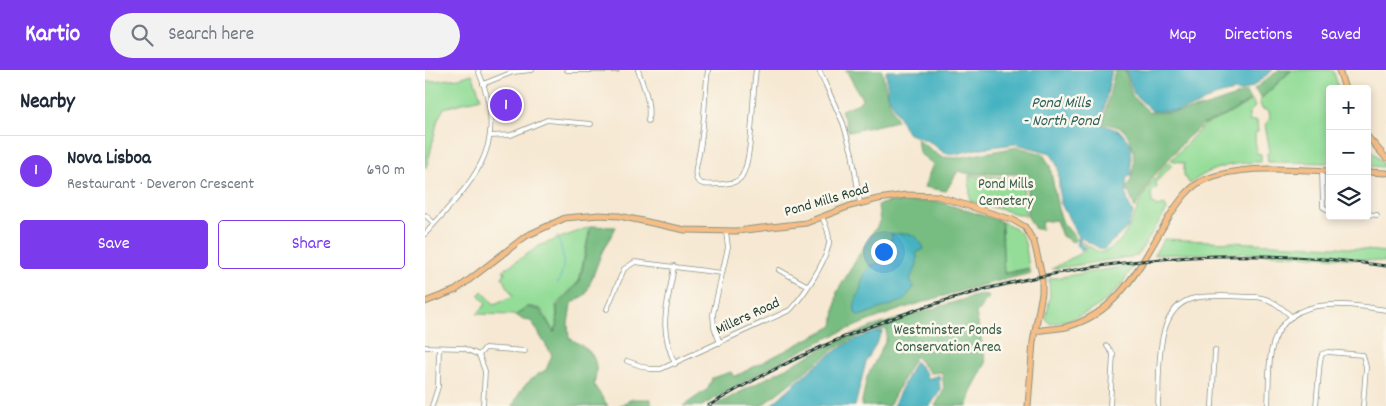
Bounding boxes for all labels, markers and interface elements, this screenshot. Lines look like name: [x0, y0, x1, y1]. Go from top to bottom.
search box: [110, 13, 460, 58]
text: Kartio: [25, 18, 80, 52]
icon: search: [128, 21, 156, 49]
text: Search here: [168, 22, 254, 49]
text: Map: [1169, 23, 1196, 48]
text: Directions: [1224, 23, 1293, 48]
text: Saved: [1321, 23, 1361, 48]
map controls: [1326, 85, 1371, 220]
button: +: [1326, 85, 1371, 130]
pin: 1: [490, 86, 522, 124]
text: Nearby: [20, 88, 75, 118]
water label: Pond Mills - North Pond: [1023, 92, 1102, 133]
button: −: [1326, 130, 1371, 175]
text: Nova Lisboa: [67, 146, 151, 173]
text: 1: [34, 159, 38, 182]
text: 690 m: [366, 159, 405, 182]
text: Restaurant · Deveron Crescent: [67, 173, 254, 196]
park label: Pond Mills Cemetery: [978, 174, 1034, 213]
button: layers: [1326, 175, 1371, 220]
street label: Pond Mills Road: [782, 178, 872, 224]
button: Save: [20, 220, 208, 269]
button: Share: [218, 220, 405, 269]
your location: [871, 239, 897, 265]
street label: Millers Road: [712, 293, 784, 341]
park label: Westminster Ponds Conservation Area: [894, 320, 1002, 359]

